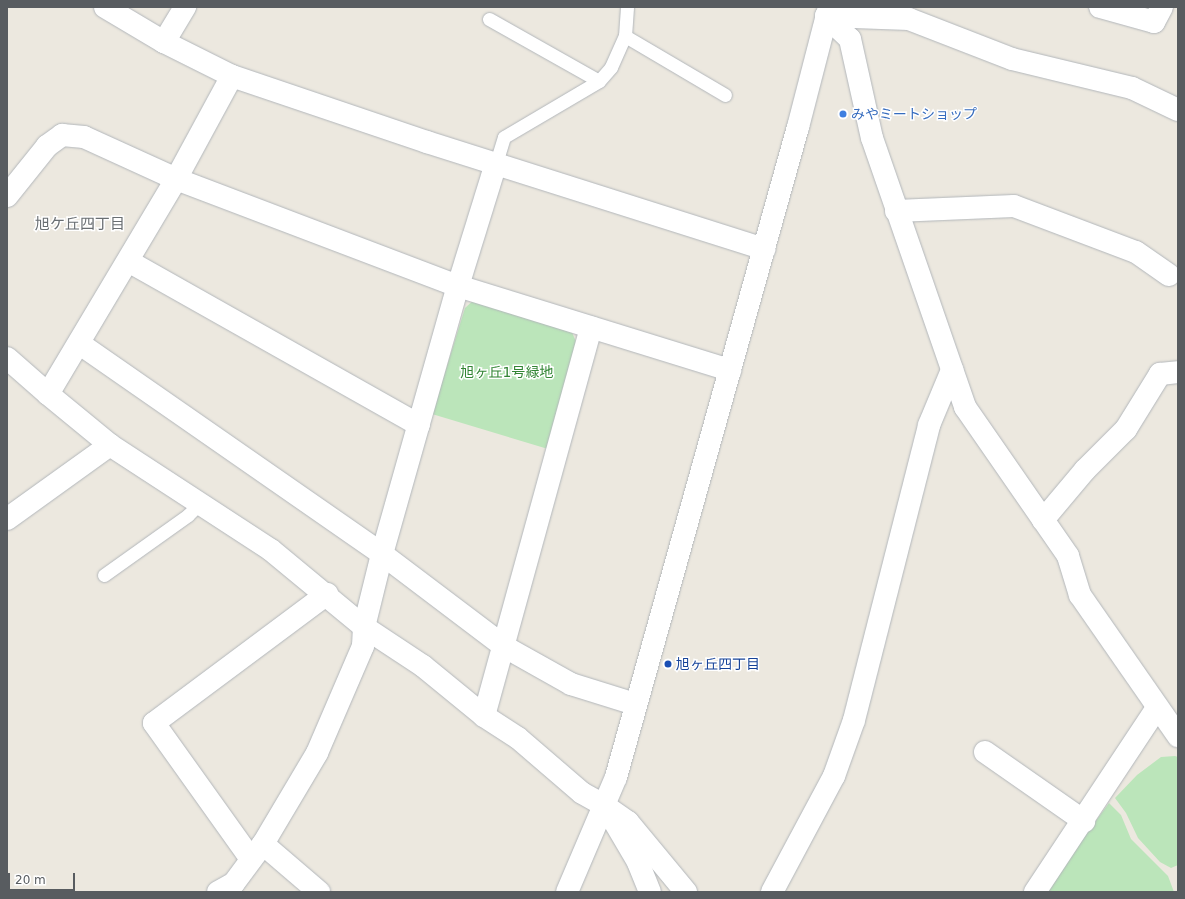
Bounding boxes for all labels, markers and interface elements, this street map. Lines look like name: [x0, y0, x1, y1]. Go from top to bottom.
place label: みやミートショップ: [851, 106, 977, 122]
marker: みやミートショップ: [838, 109, 848, 119]
district label: 旭ケ丘四丁目: [35, 216, 125, 234]
park label: 旭ヶ丘1号緑地: [461, 364, 553, 380]
place label: 旭ヶ丘四丁目: [676, 656, 760, 672]
marker: 旭ヶ丘四丁目: [663, 659, 673, 669]
scale bar: [10, 865, 77, 891]
text: 20 m: [15, 873, 46, 887]

